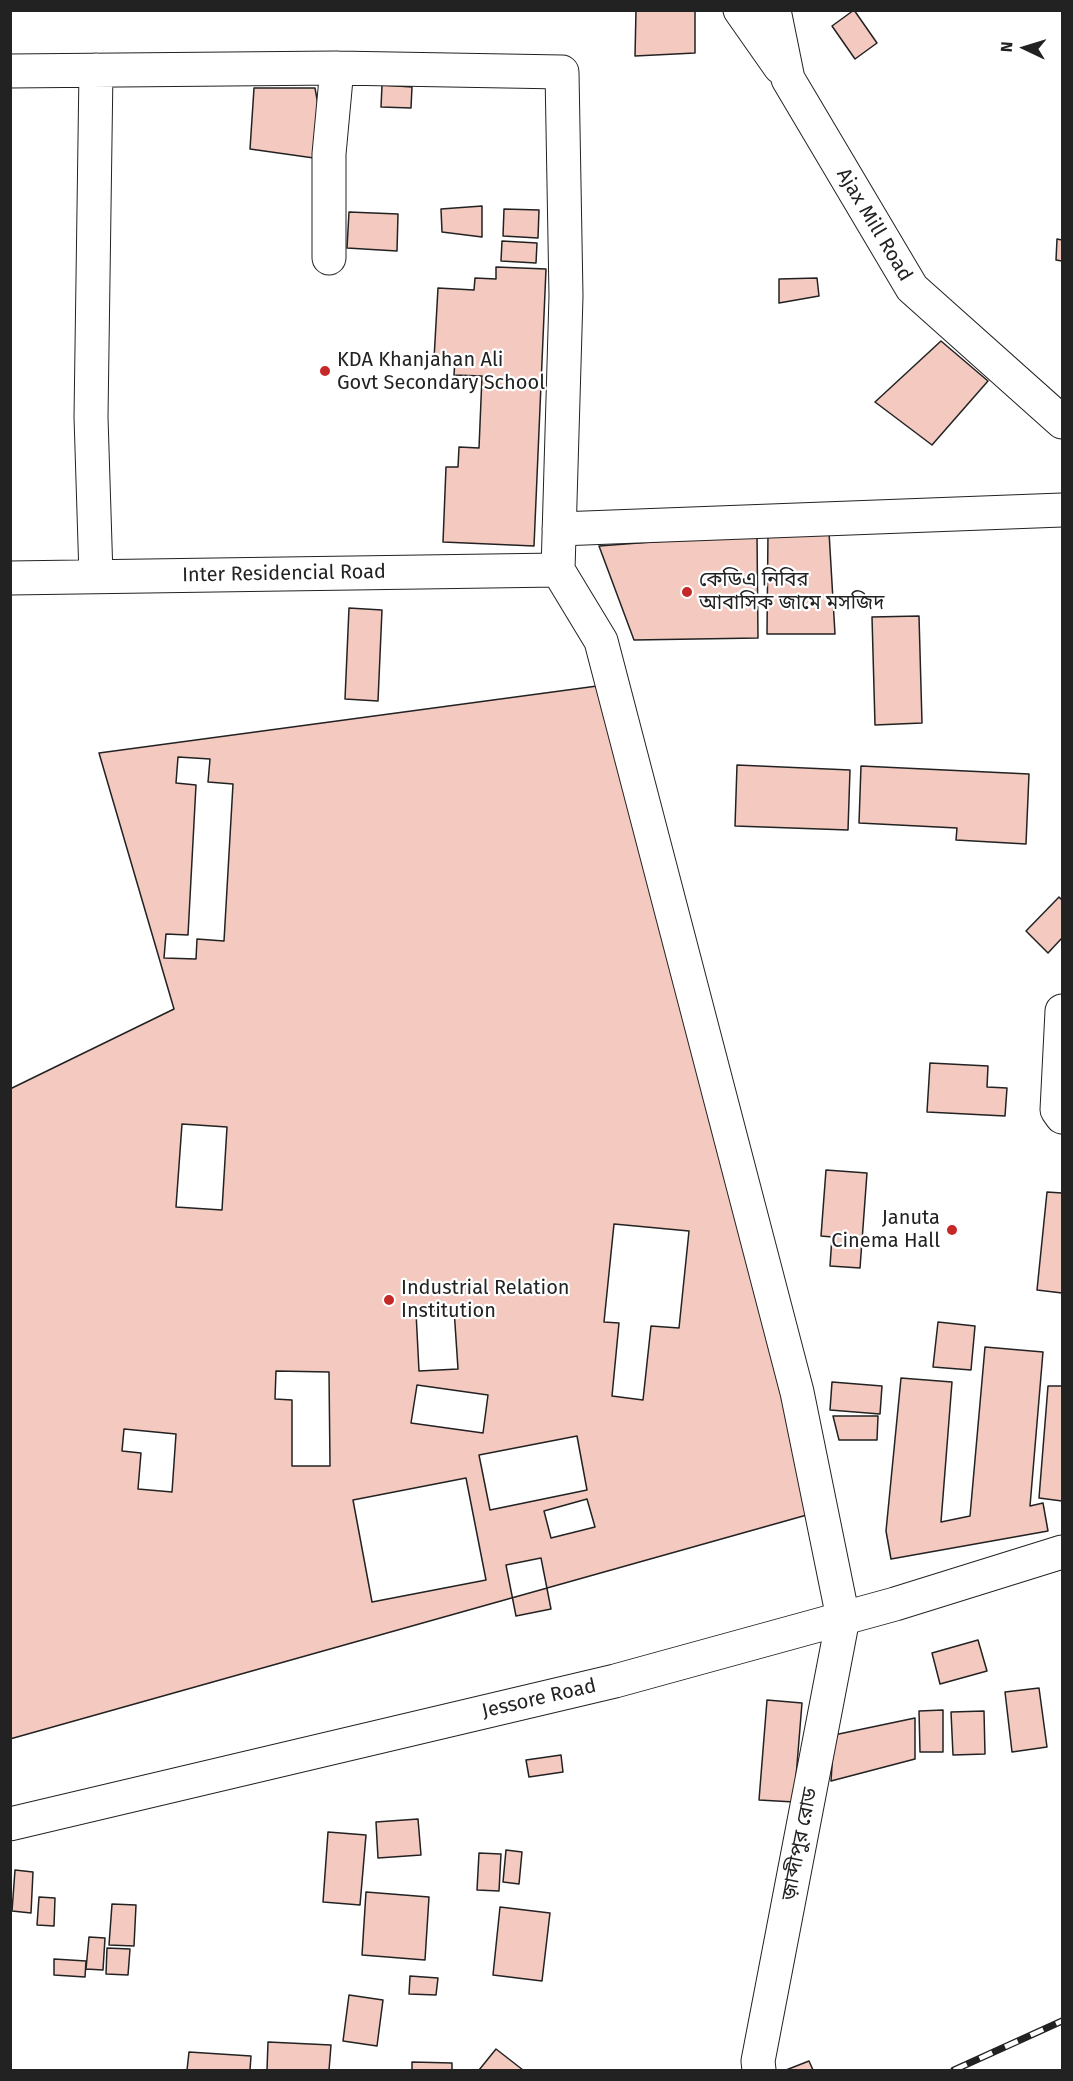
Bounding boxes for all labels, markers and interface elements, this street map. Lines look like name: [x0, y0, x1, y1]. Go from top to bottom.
north arrow: [995, 18, 1055, 78]
text: N: [997, 41, 1016, 53]
street label: Ajax Mill Road: [831, 164, 917, 286]
place label: KDA Khanjahan Ali Govt Secondary School: [337, 348, 545, 395]
marker: KDA Khanjahan Ali Govt Secondary School: [318, 364, 332, 378]
street label: Inter Residencial Road: [182, 560, 386, 588]
place label: কেডিএ নিবির আবাসিক জামে মসজিদ: [699, 568, 884, 615]
marker: কেডিএ নিবির আবাসিক জামে মসজিদ: [680, 585, 694, 599]
place label: Januta Cinema Hall: [831, 1206, 940, 1253]
marker: Januta Cinema Hall: [945, 1223, 959, 1237]
place label: Industrial Relation Institution: [401, 1276, 570, 1323]
marker: Industrial Relation Institution: [382, 1293, 396, 1307]
street label: Jessore Road: [479, 1674, 599, 1724]
street label: জ়াব্দীপুর রোড: [777, 1786, 823, 1902]

